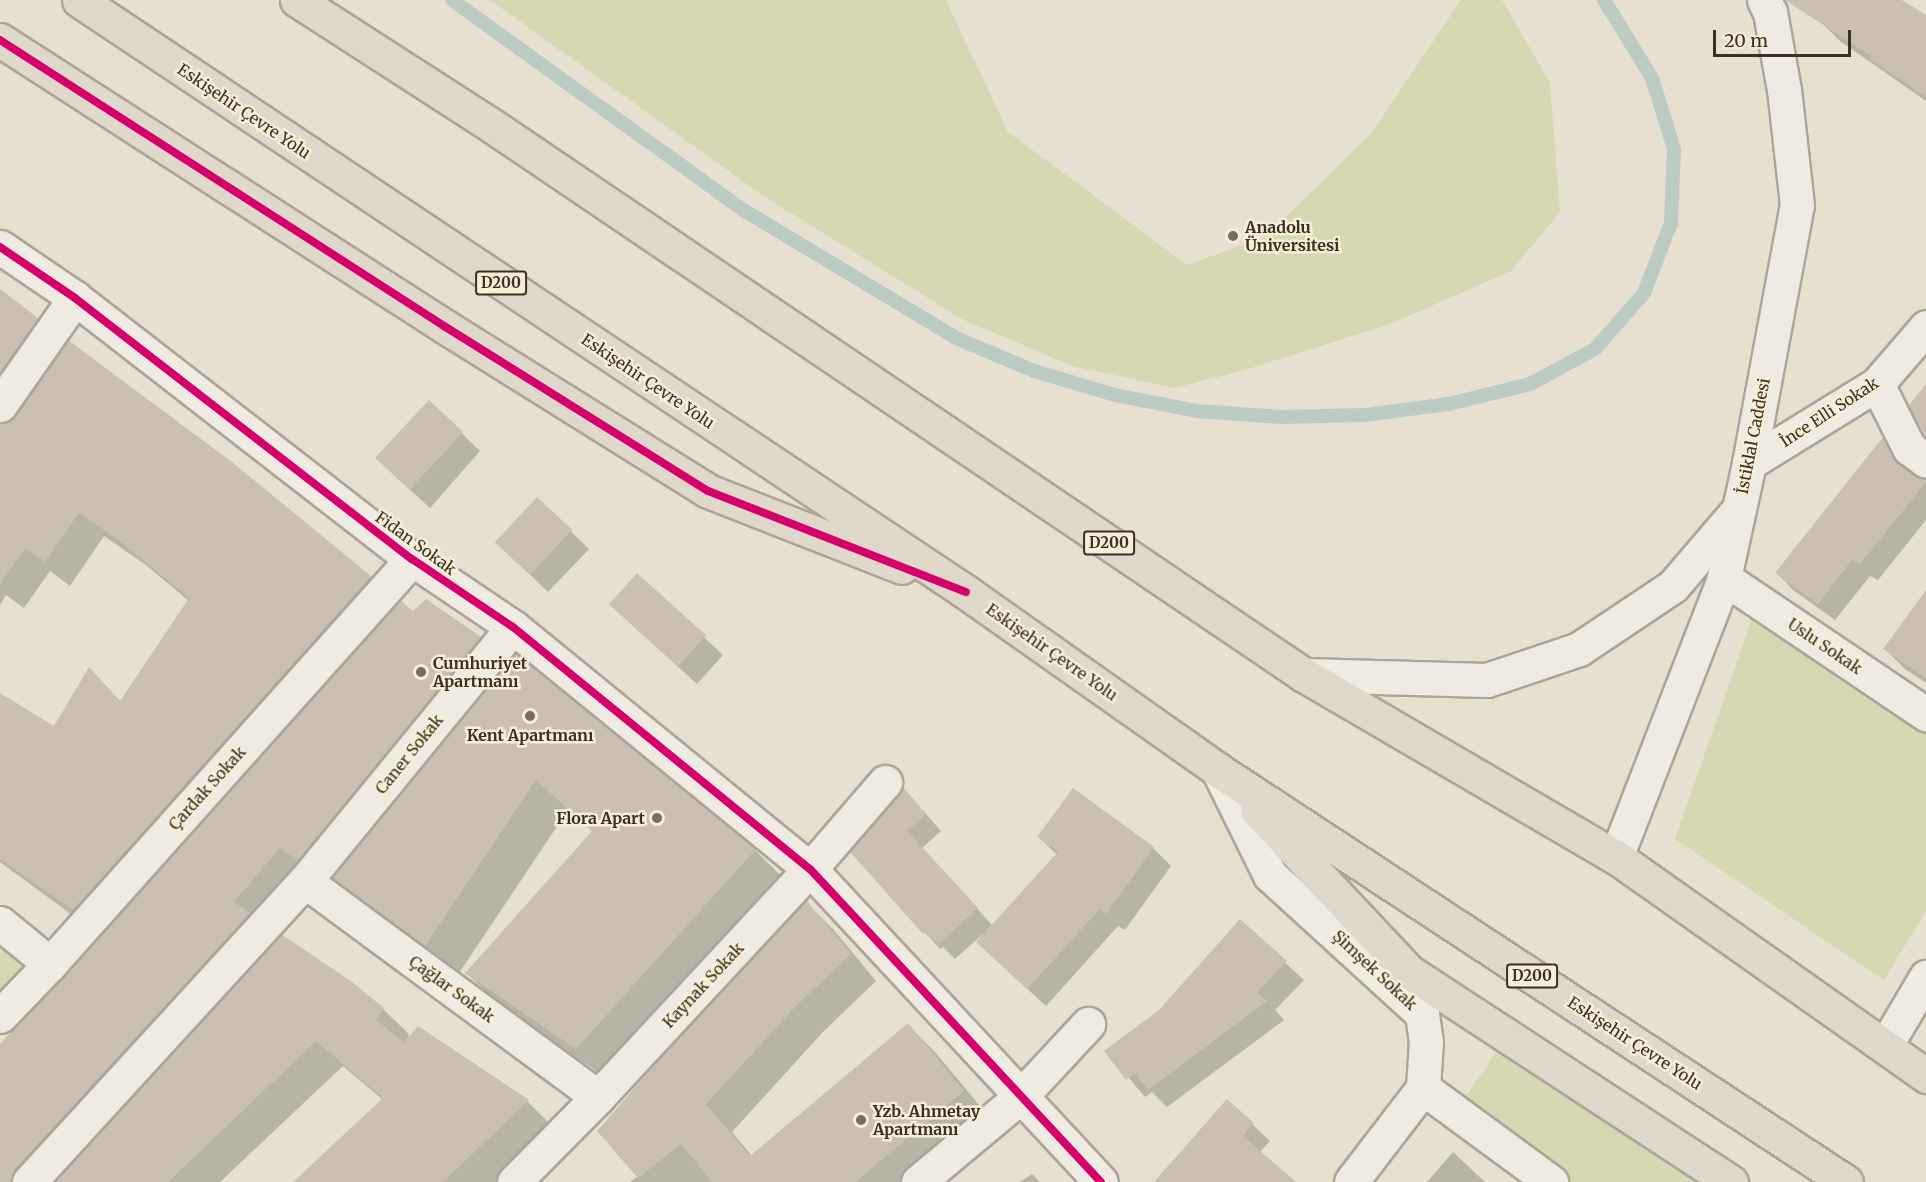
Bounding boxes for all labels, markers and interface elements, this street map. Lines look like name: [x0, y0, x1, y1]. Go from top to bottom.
scale bar: [1716, 18, 1854, 56]
text: 20 m: [1724, 29, 1768, 52]
street label: Eskişehir Çevre Yolu: [174, 59, 314, 163]
place label: Anadolu Üniversitesi: [1245, 217, 1339, 255]
marker: Anadolu Üniversitesi: [1226, 229, 1240, 243]
road number: D200: [474, 271, 528, 295]
street label: Eskişehir Çevre Yolu: [578, 329, 718, 433]
street label: İnce Elli Sokak: [1776, 373, 1882, 451]
street label: İstiklal Caddesi: [1732, 376, 1774, 496]
street label: Fidan Sokak: [372, 507, 460, 579]
road number: D200: [1082, 531, 1136, 555]
street label: Eskişehir Çevre Yolu: [983, 599, 1121, 705]
street label: Uslu Sokak: [1784, 614, 1866, 678]
place label: Cumhuriyet Apartmanı: [433, 653, 527, 691]
marker: Cumhuriyet Apartmanı: [414, 665, 428, 679]
marker: Kent Apartmanı: [523, 709, 537, 723]
street label: Caner Sokak: [371, 710, 447, 798]
place label: Kent Apartmanı: [467, 725, 593, 745]
street label: Çardak Sokak: [164, 742, 250, 834]
place label: Flora Apart: [556, 808, 645, 828]
marker: Flora Apart: [650, 811, 664, 825]
street label: Şimşek Sokak: [1329, 926, 1421, 1014]
street label: Kaynak Sokak: [659, 938, 747, 1032]
street label: Çağlar Sokak: [406, 952, 498, 1026]
road number: D200: [1505, 964, 1559, 988]
street label: Eskişehir Çevre Yolu: [1564, 992, 1706, 1094]
place label: Yzb. Ahmetay Apartmanı: [873, 1101, 980, 1139]
marker: Yzb. Ahmetay Apartmanı: [854, 1113, 868, 1127]

